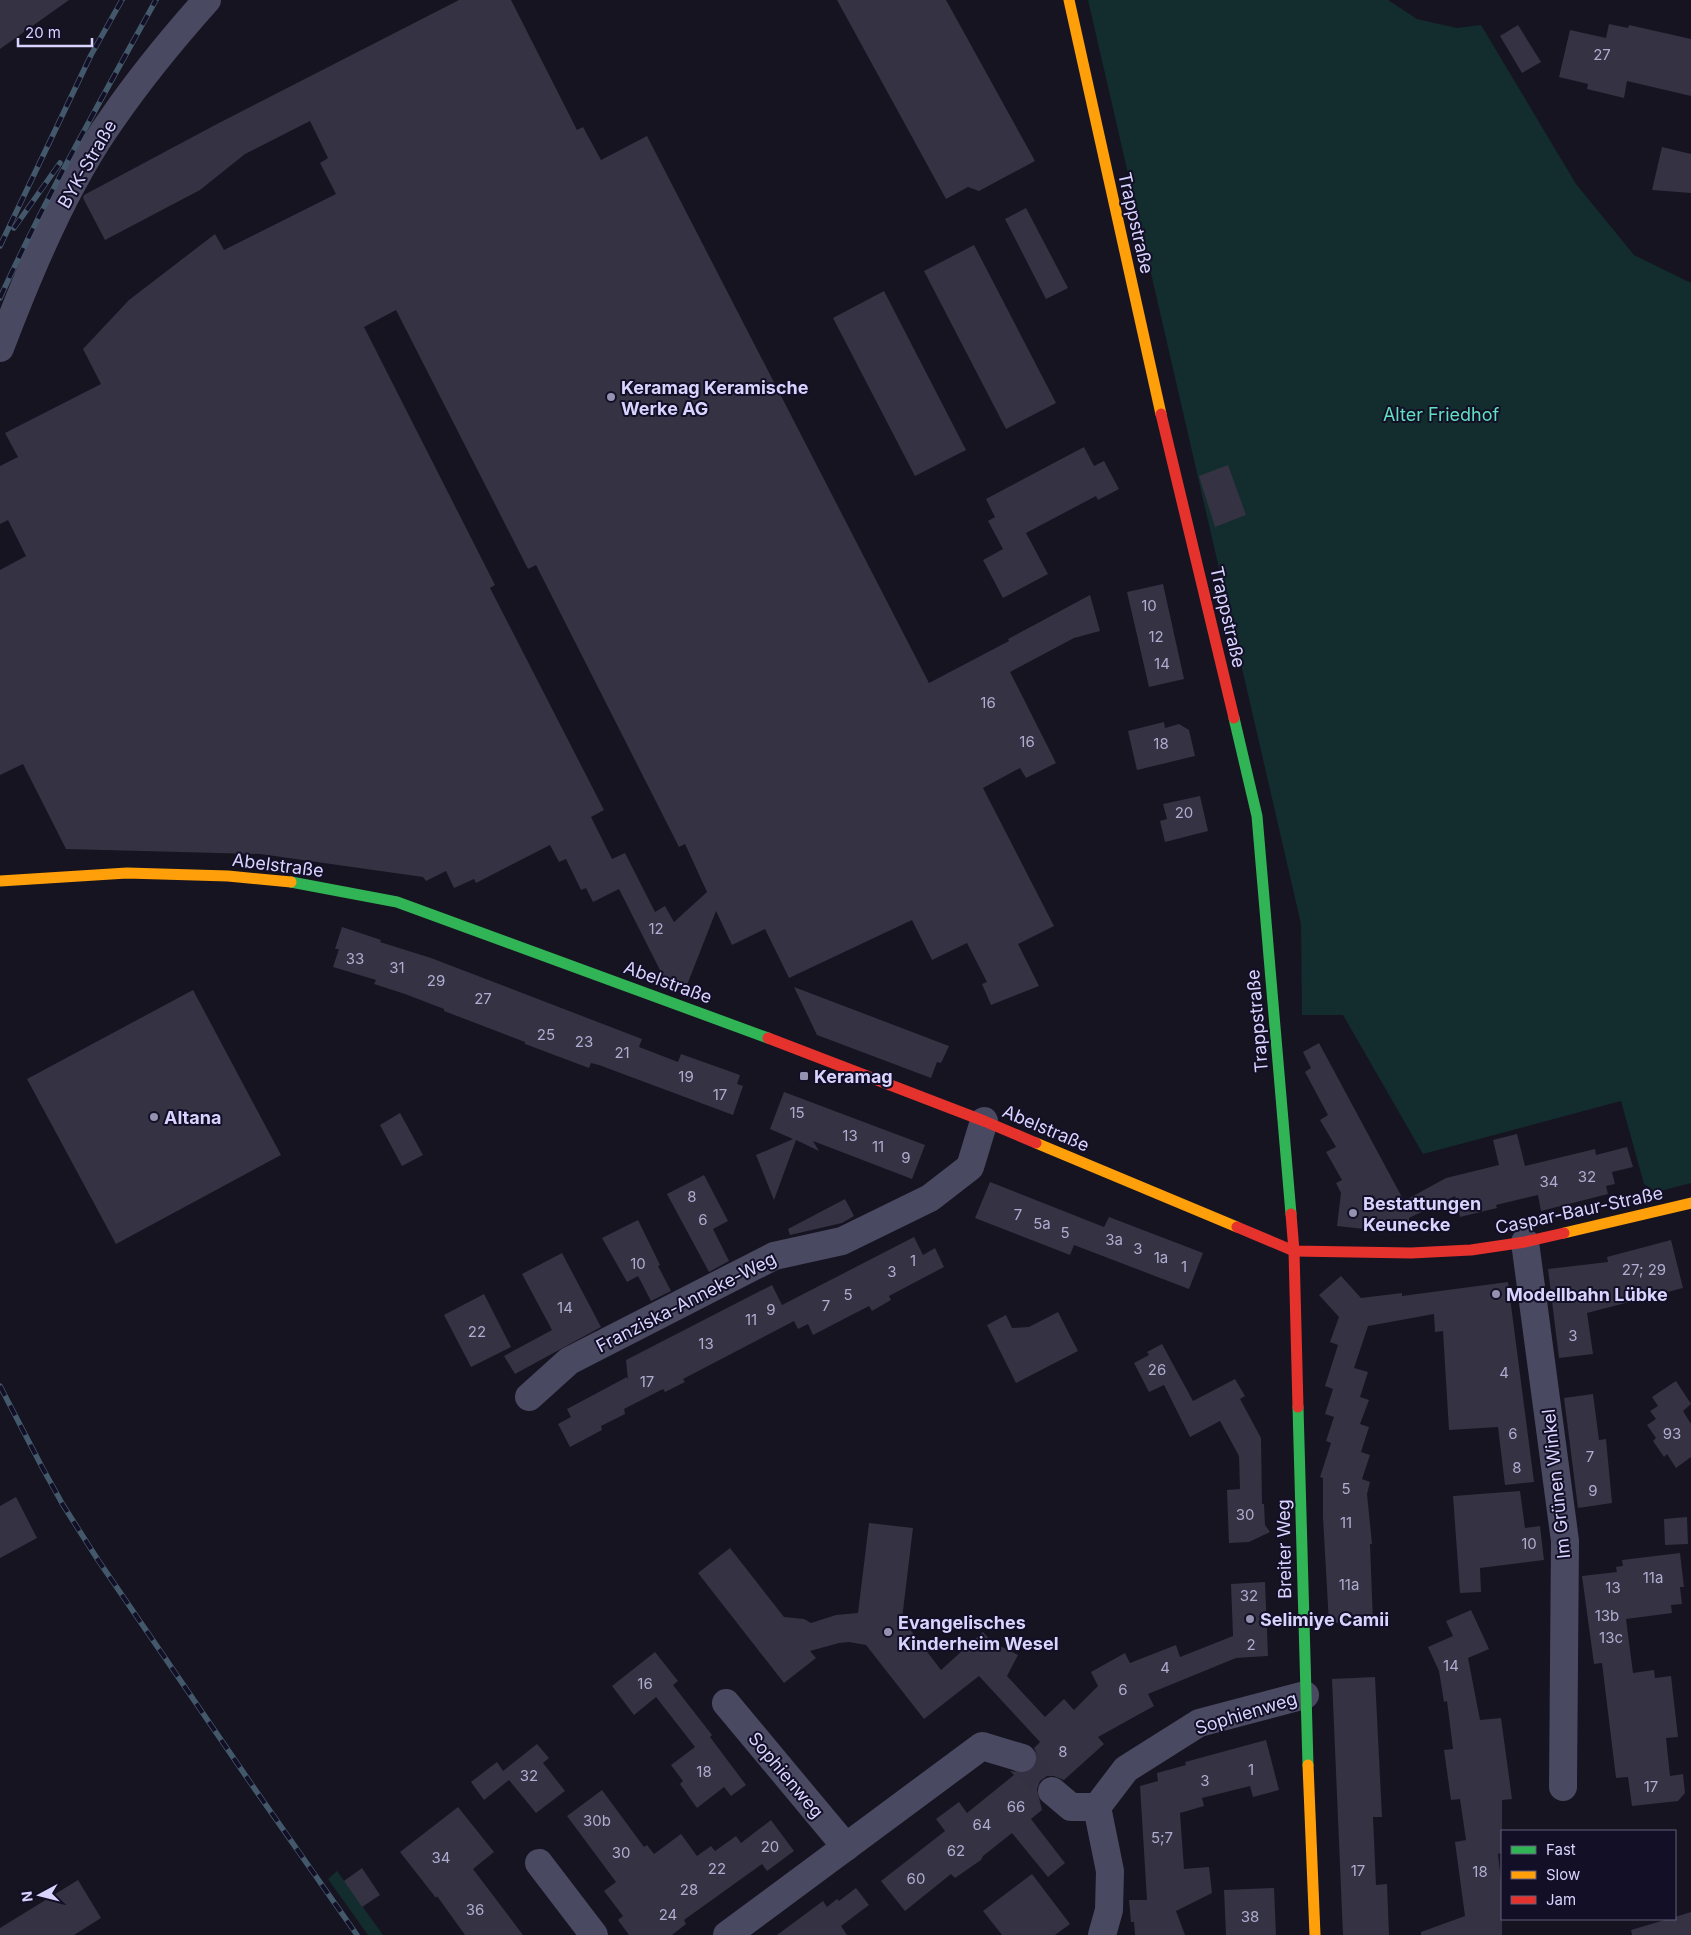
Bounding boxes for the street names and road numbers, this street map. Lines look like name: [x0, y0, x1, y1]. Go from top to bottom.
street label: BYK-Straße: [53, 116, 121, 212]
street label: Trappstraße: [1114, 170, 1158, 276]
street label: Trappstraße: [1206, 564, 1250, 670]
street label: Abelstraße: [231, 849, 325, 881]
street label: Abelstraße: [621, 956, 715, 1008]
street label: Trappstraße: [1242, 969, 1272, 1073]
street label: Abelstraße: [999, 1100, 1093, 1156]
street label: Caspar-Baur-Straße: [1493, 1182, 1665, 1238]
street label: Franziska-Anneke-Weg: [593, 1247, 779, 1357]
street label: Im Grünen Winkel: [1538, 1408, 1574, 1560]
street label: Breiter Weg: [1273, 1499, 1295, 1599]
street label: Sophienweg: [1193, 1688, 1299, 1738]
street label: Sophienweg: [744, 1728, 828, 1822]

